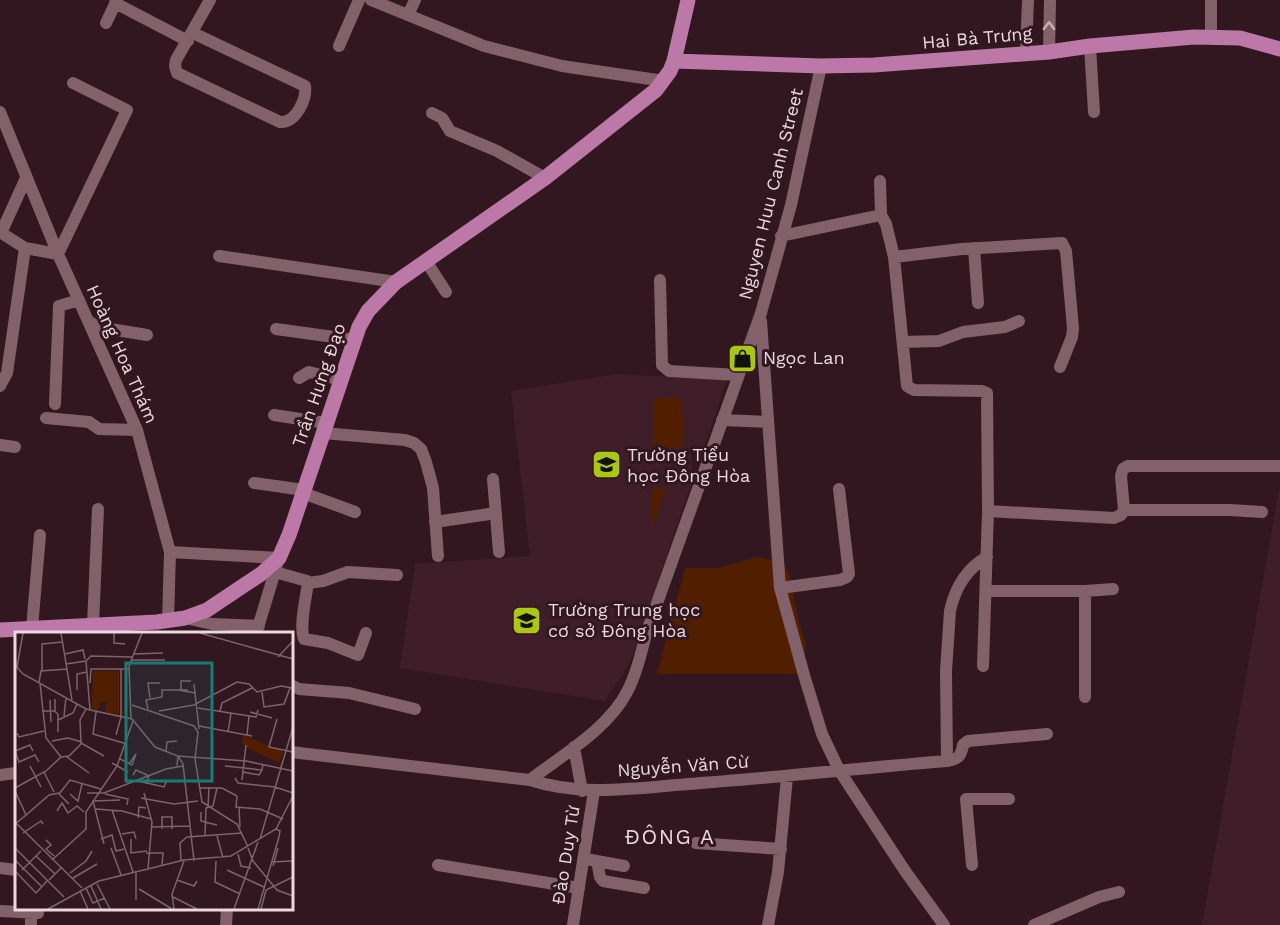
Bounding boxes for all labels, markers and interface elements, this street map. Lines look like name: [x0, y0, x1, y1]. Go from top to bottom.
one-way arrow: [1043, 21, 1056, 30]
street label: Hai Bà Trưng: [921, 22, 1033, 53]
street label: Nguyen Huu Canh Street: [734, 86, 807, 302]
street label: Hoàng Hoa Thám: [83, 281, 162, 426]
street label: Trần Hưng Đạo: [288, 320, 350, 449]
shop icon: Ngọc Lan: [726, 342, 758, 374]
place label: Ngọc Lan: [763, 347, 845, 368]
place label: Trường Tiểu học Đông Hòa: [627, 444, 750, 486]
school or university icon: Trường Tiểu học Đông Hòa: [590, 449, 622, 481]
place label: Trường Trung học cơ sở Đông Hòa: [548, 599, 700, 641]
school or university icon: Trường Trung học cơ sở Đông Hòa: [511, 604, 543, 636]
inset map: [15, 632, 292, 910]
street label: Nguyễn Văn Cừ: [617, 750, 750, 781]
street label: Đào Duy Từ: [547, 803, 584, 906]
district label: ĐÔNG A: [625, 824, 715, 849]

